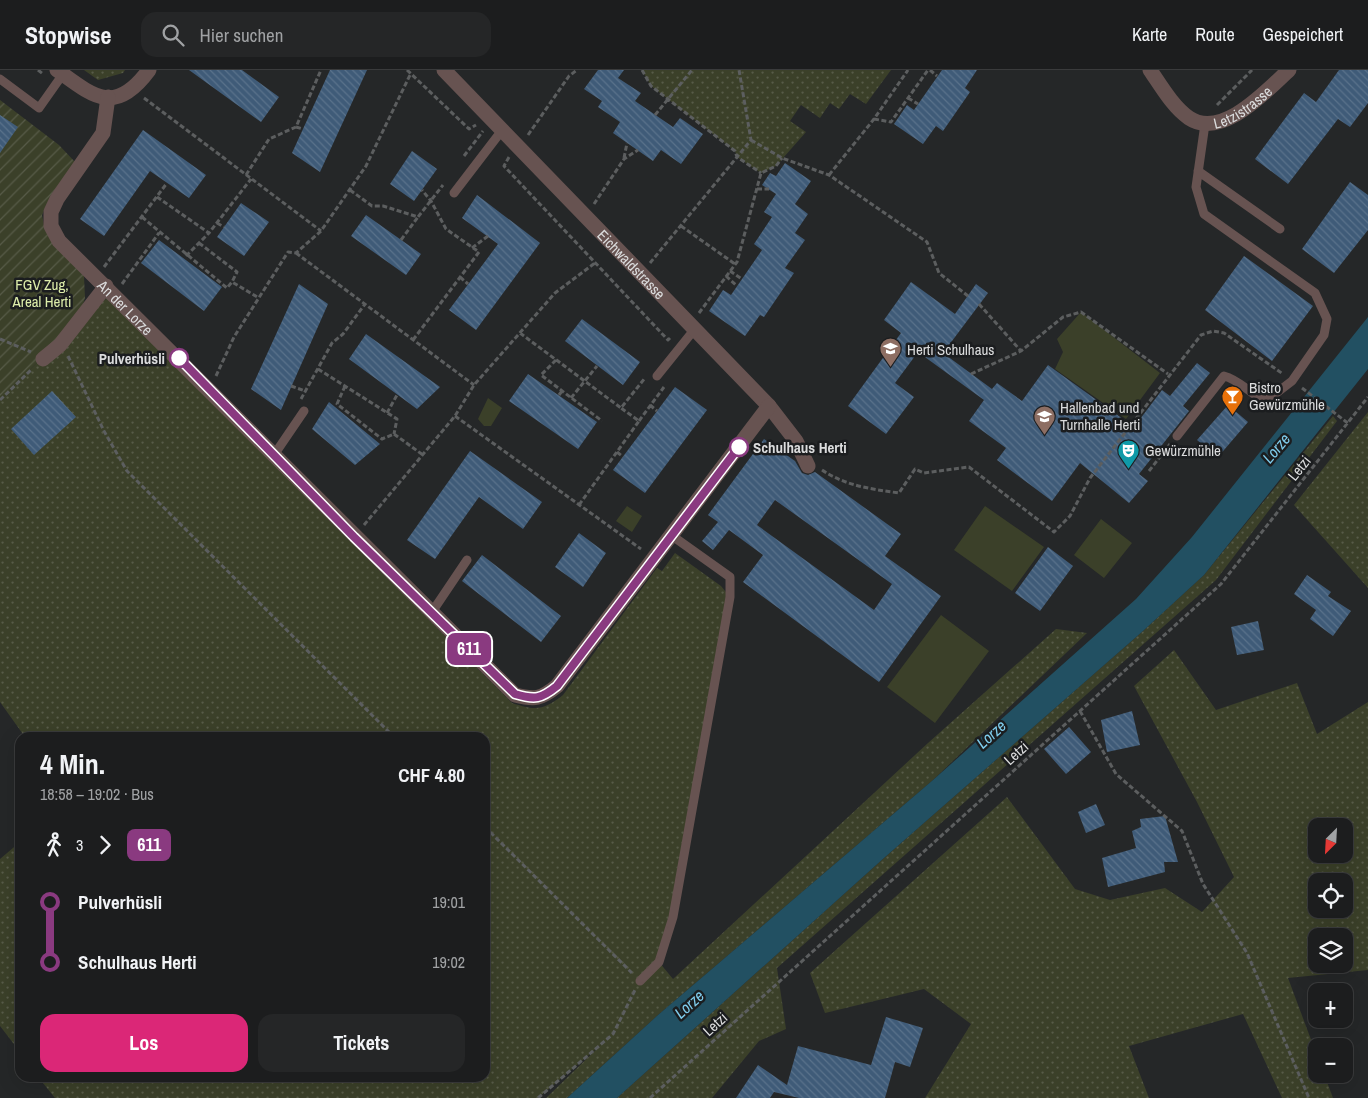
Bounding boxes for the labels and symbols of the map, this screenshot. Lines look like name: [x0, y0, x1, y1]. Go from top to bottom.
street label: Letzistrasse: [1211, 81, 1276, 133]
street label: Eichwaldstrasse: [593, 225, 671, 304]
park label: FGV Zug, Areal Herti: [12, 274, 71, 312]
street label: An der Lorze: [92, 274, 158, 340]
school or university icon: Herti Schulhaus: [879, 337, 903, 368]
place label: Herti Schulhaus: [907, 339, 995, 360]
place label: Pulverhüsli: [99, 348, 165, 369]
marker: Pulverhüsli: [169, 348, 189, 368]
place label: Bistro Gewürzmühle: [1249, 377, 1325, 415]
bar icon: Bistro Gewürzmühle: [1221, 384, 1245, 415]
place label: Hallenbad und Turnhalle Herti: [1060, 397, 1140, 435]
school or university icon: Hallenbad und Turnhalle Herti: [1032, 404, 1056, 435]
water label: Lorze: [1257, 428, 1295, 468]
marker: Schulhaus Herti: [729, 437, 749, 457]
place label: Schulhaus Herti: [753, 437, 847, 458]
theatre icon: Gewürzmühle: [1117, 438, 1141, 469]
place label: Gewürzmühle: [1145, 440, 1221, 461]
street label: Letzi: [1282, 451, 1316, 485]
line badge: 611: [440, 633, 498, 665]
water label: Lorze: [971, 715, 1011, 753]
street label: Letzi: [999, 736, 1033, 770]
north arrow: [1308, 818, 1352, 862]
water label: Lorze: [669, 985, 709, 1023]
street label: Letzi: [698, 1007, 732, 1041]

